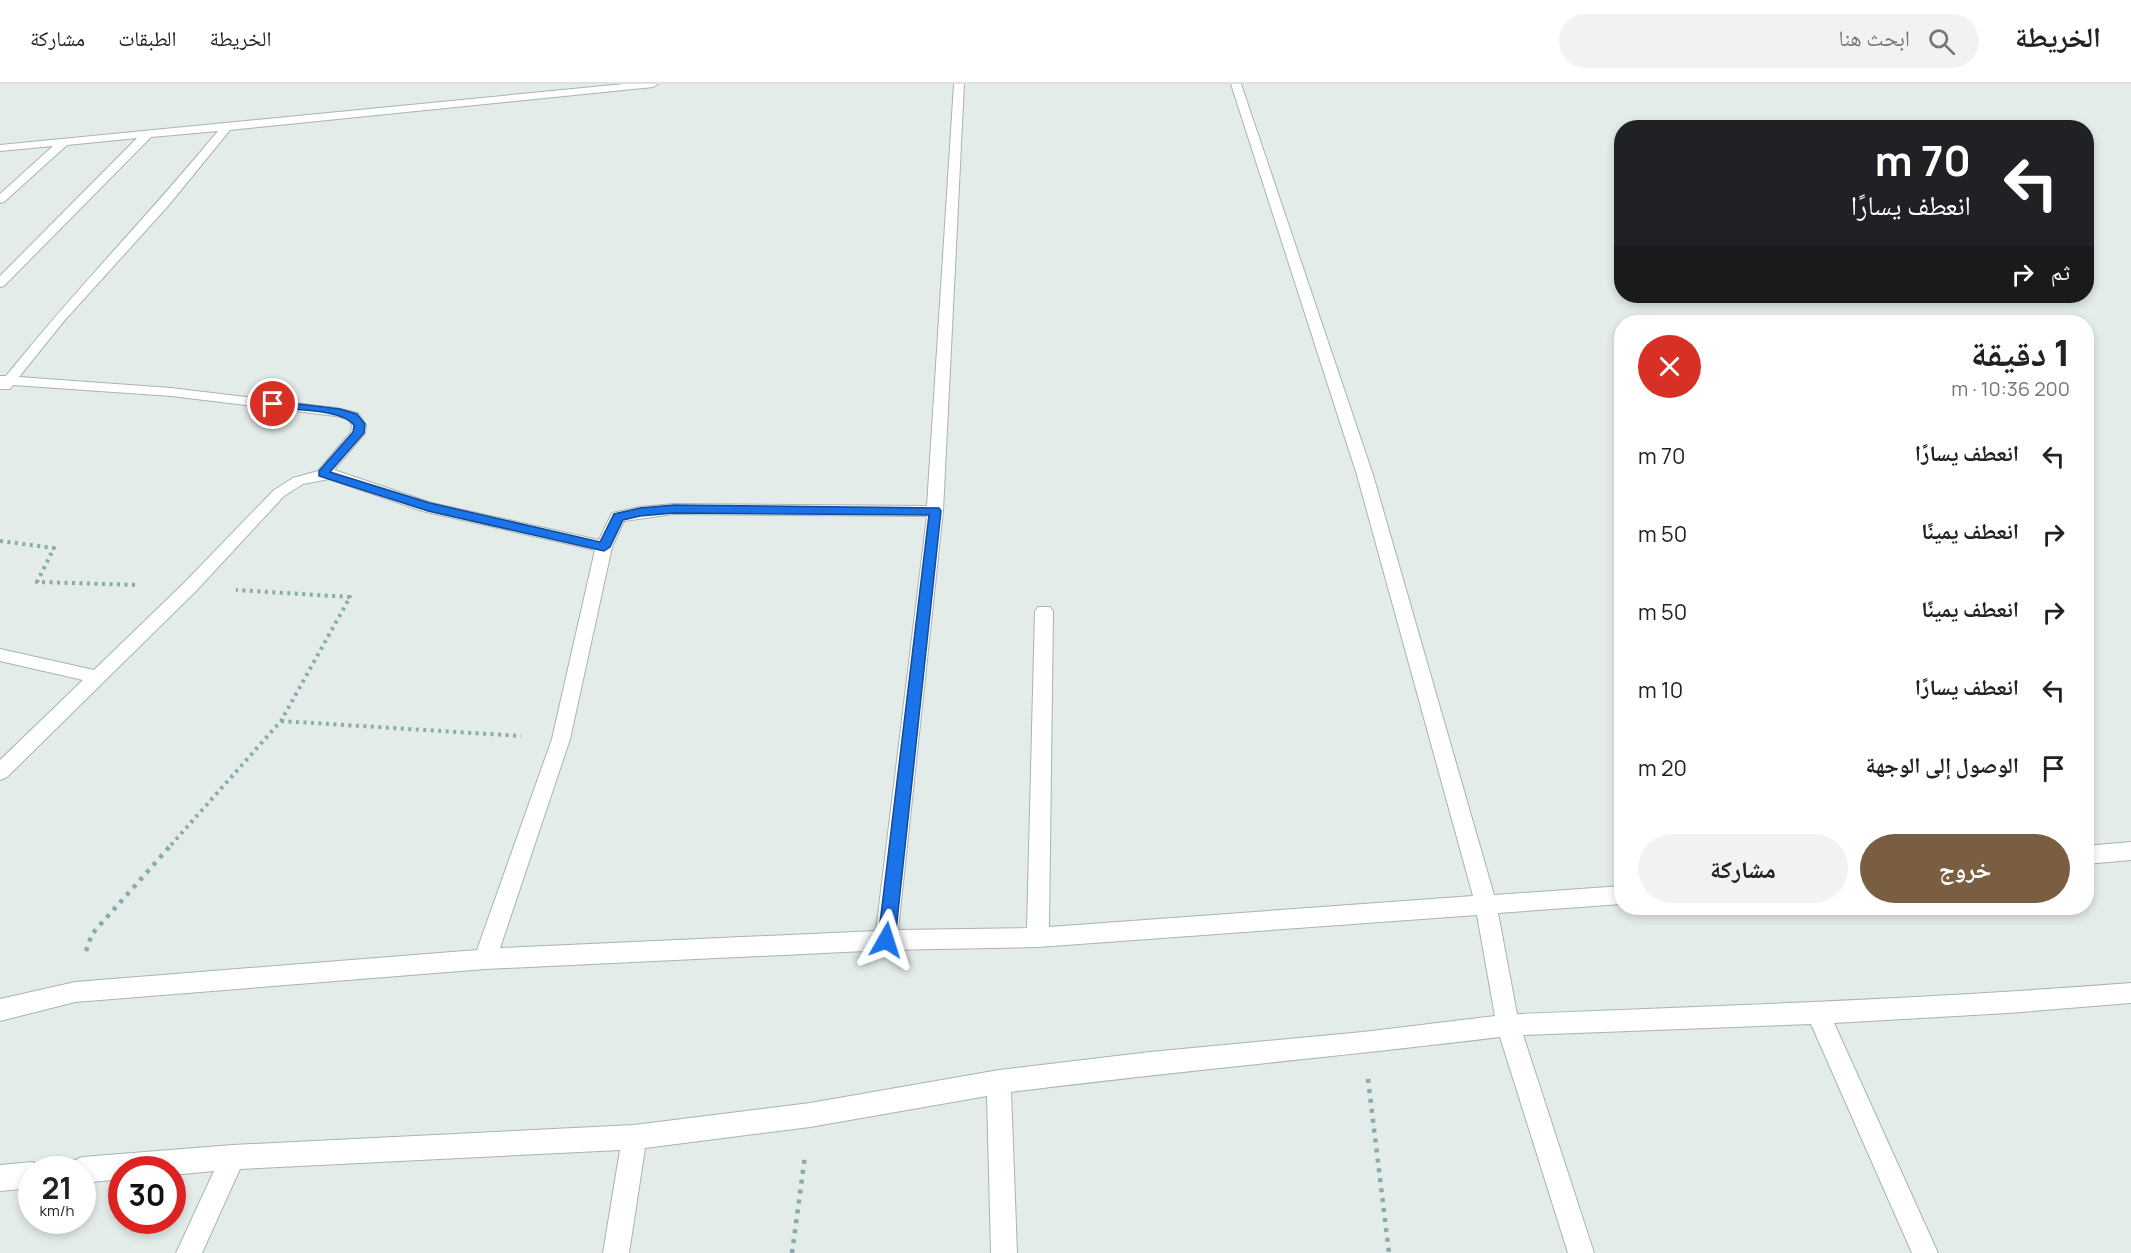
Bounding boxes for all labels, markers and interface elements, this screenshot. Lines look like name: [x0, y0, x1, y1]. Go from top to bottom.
search box: [1559, 14, 1979, 68]
text: الخريطة: [2015, 17, 2101, 55]
text: ابحث هنا: [1839, 23, 1910, 53]
text: مشاركة: [30, 24, 85, 52]
text: الطبقات: [118, 24, 177, 52]
text: الخريطة: [210, 24, 271, 52]
icon: search: [1925, 25, 1958, 58]
text: 70 m: [1875, 131, 1971, 189]
icon: left: [1992, 144, 2070, 222]
text: انعطف يسارًا: [1851, 186, 1971, 223]
text: ثم: [2051, 257, 2070, 287]
icon: right: [2006, 258, 2039, 291]
text: 1 دقيقة: [1971, 328, 2070, 377]
button: close: [1638, 335, 1701, 398]
text: 200 m · 10:36: [1951, 375, 2070, 402]
pin: [247, 378, 298, 429]
icon: arrive: [256, 387, 289, 420]
text: انعطف يسارًا: [1915, 438, 2019, 468]
icon: left: [2037, 440, 2070, 473]
text: 70 m: [1638, 441, 1686, 471]
text: انعطف يمينًا: [1921, 516, 2019, 546]
icon: right: [2037, 518, 2070, 551]
text: 50 m: [1638, 519, 1687, 549]
text: انعطف يمينًا: [1921, 594, 2019, 624]
icon: right: [2037, 596, 2070, 629]
text: 50 m: [1638, 597, 1687, 627]
text: انعطف يسارًا: [1915, 672, 2019, 702]
icon: left: [2037, 674, 2070, 707]
text: 10 m: [1638, 675, 1683, 705]
text: الوصول إلى الوجهة: [1866, 750, 2019, 780]
icon: arrive: [2037, 752, 2070, 785]
text: 20 m: [1638, 753, 1687, 783]
button: مشاركة: [1638, 834, 1848, 903]
button: خروج: [1860, 834, 2070, 903]
position arrow: [854, 908, 918, 972]
speed limit sign: 30: [108, 1156, 186, 1234]
text: 21: [41, 1167, 73, 1208]
text: km/h: [40, 1200, 74, 1221]

